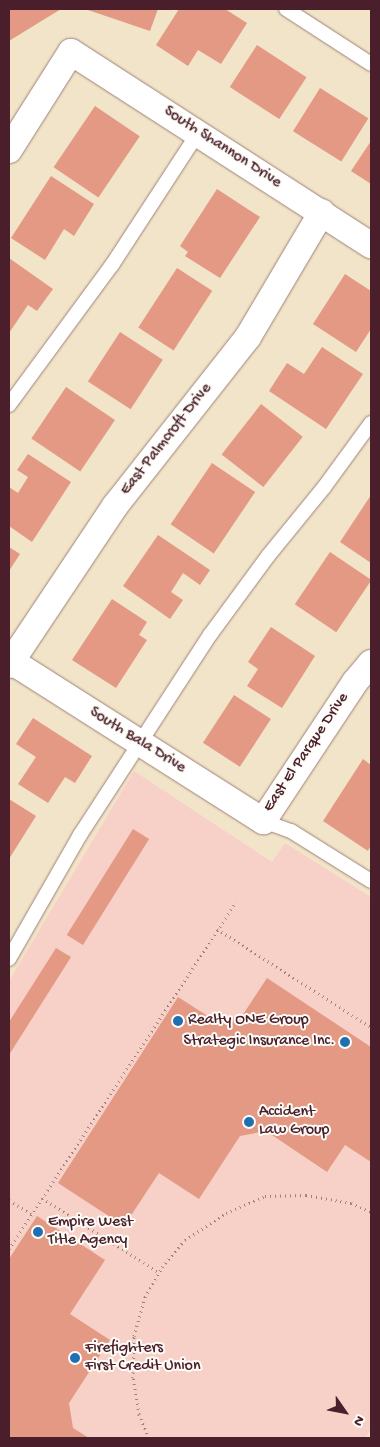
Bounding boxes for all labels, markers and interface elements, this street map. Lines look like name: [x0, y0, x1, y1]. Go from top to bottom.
street label: South Shannon Drive: [159, 103, 285, 193]
street label: East Palmcroft Drive: [117, 380, 217, 500]
street label: East El Parque Drive: [260, 690, 354, 816]
street label: South Bala Drive: [85, 704, 189, 778]
place label: Realty ONE Group: [188, 1011, 309, 1031]
marker: Realty ONE Group: [172, 1015, 184, 1027]
place label: Strategic Insurance Inc.: [184, 1032, 335, 1052]
marker: Strategic Insurance Inc.: [339, 1036, 351, 1048]
place label: Accident Law Group: [259, 1103, 329, 1141]
marker: Accident Law Group: [243, 1116, 255, 1128]
place label: Empire West Title Agency: [48, 1213, 133, 1251]
marker: Empire West Title Agency: [32, 1226, 44, 1238]
place label: Firefighters First Credit Union: [85, 1339, 201, 1377]
marker: Firefighters First Credit Union: [69, 1352, 81, 1364]
north arrow: [320, 1387, 370, 1437]
text: N: [348, 1412, 368, 1429]

